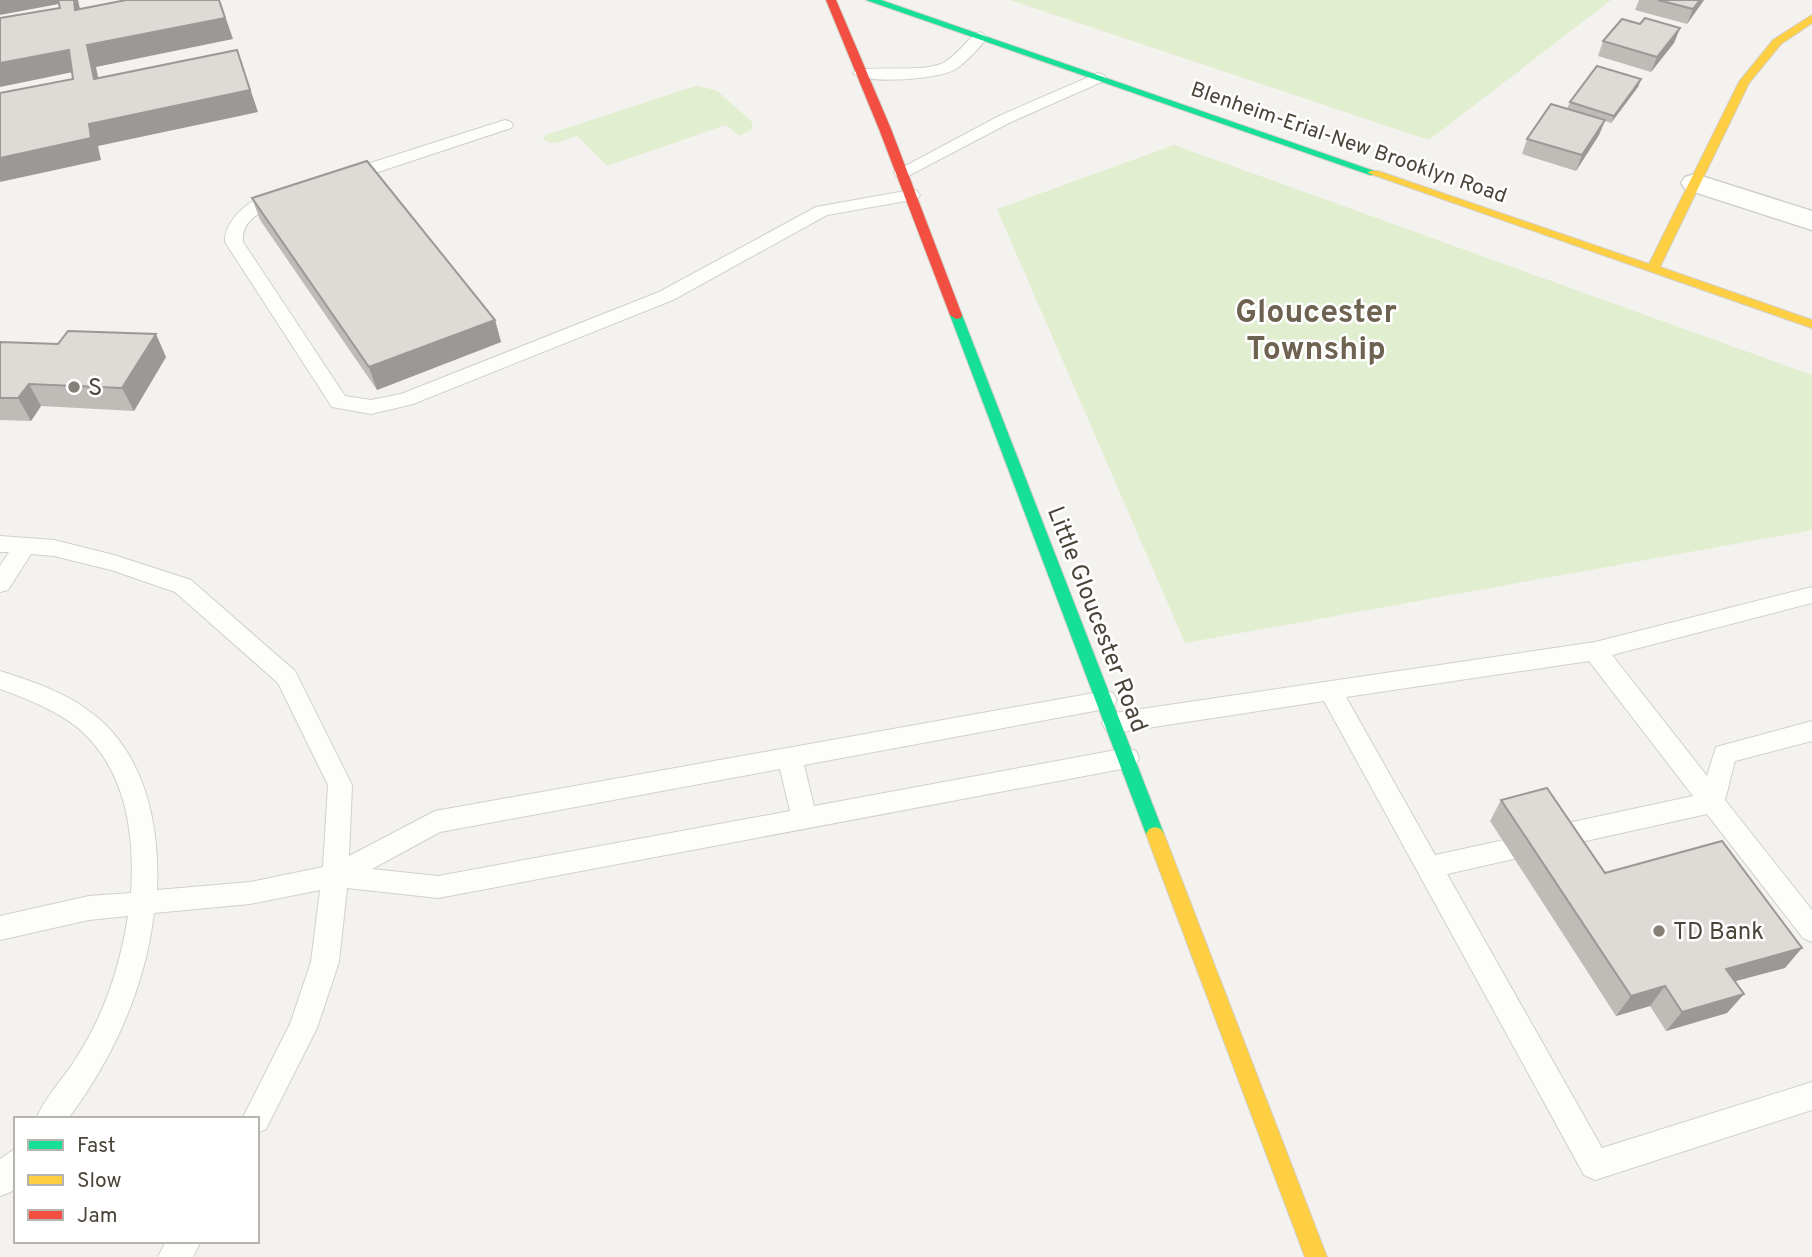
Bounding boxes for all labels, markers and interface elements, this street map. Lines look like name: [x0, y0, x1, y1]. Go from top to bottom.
street label: Blenheim-Erial-New Brooklyn Road: [1187, 77, 1510, 210]
district label: Gloucester Township: [1235, 294, 1397, 371]
place label: S: [88, 374, 102, 404]
marker: S: [66, 379, 82, 395]
street label: Little Gloucester Road: [1039, 502, 1153, 737]
place label: TD Bank: [1673, 918, 1764, 948]
marker: TD Bank: [1651, 923, 1667, 939]
legend: [14, 1117, 259, 1243]
text: Fast: [77, 1133, 116, 1160]
text: Slow: [77, 1168, 122, 1195]
text: Jam: [77, 1203, 118, 1230]

